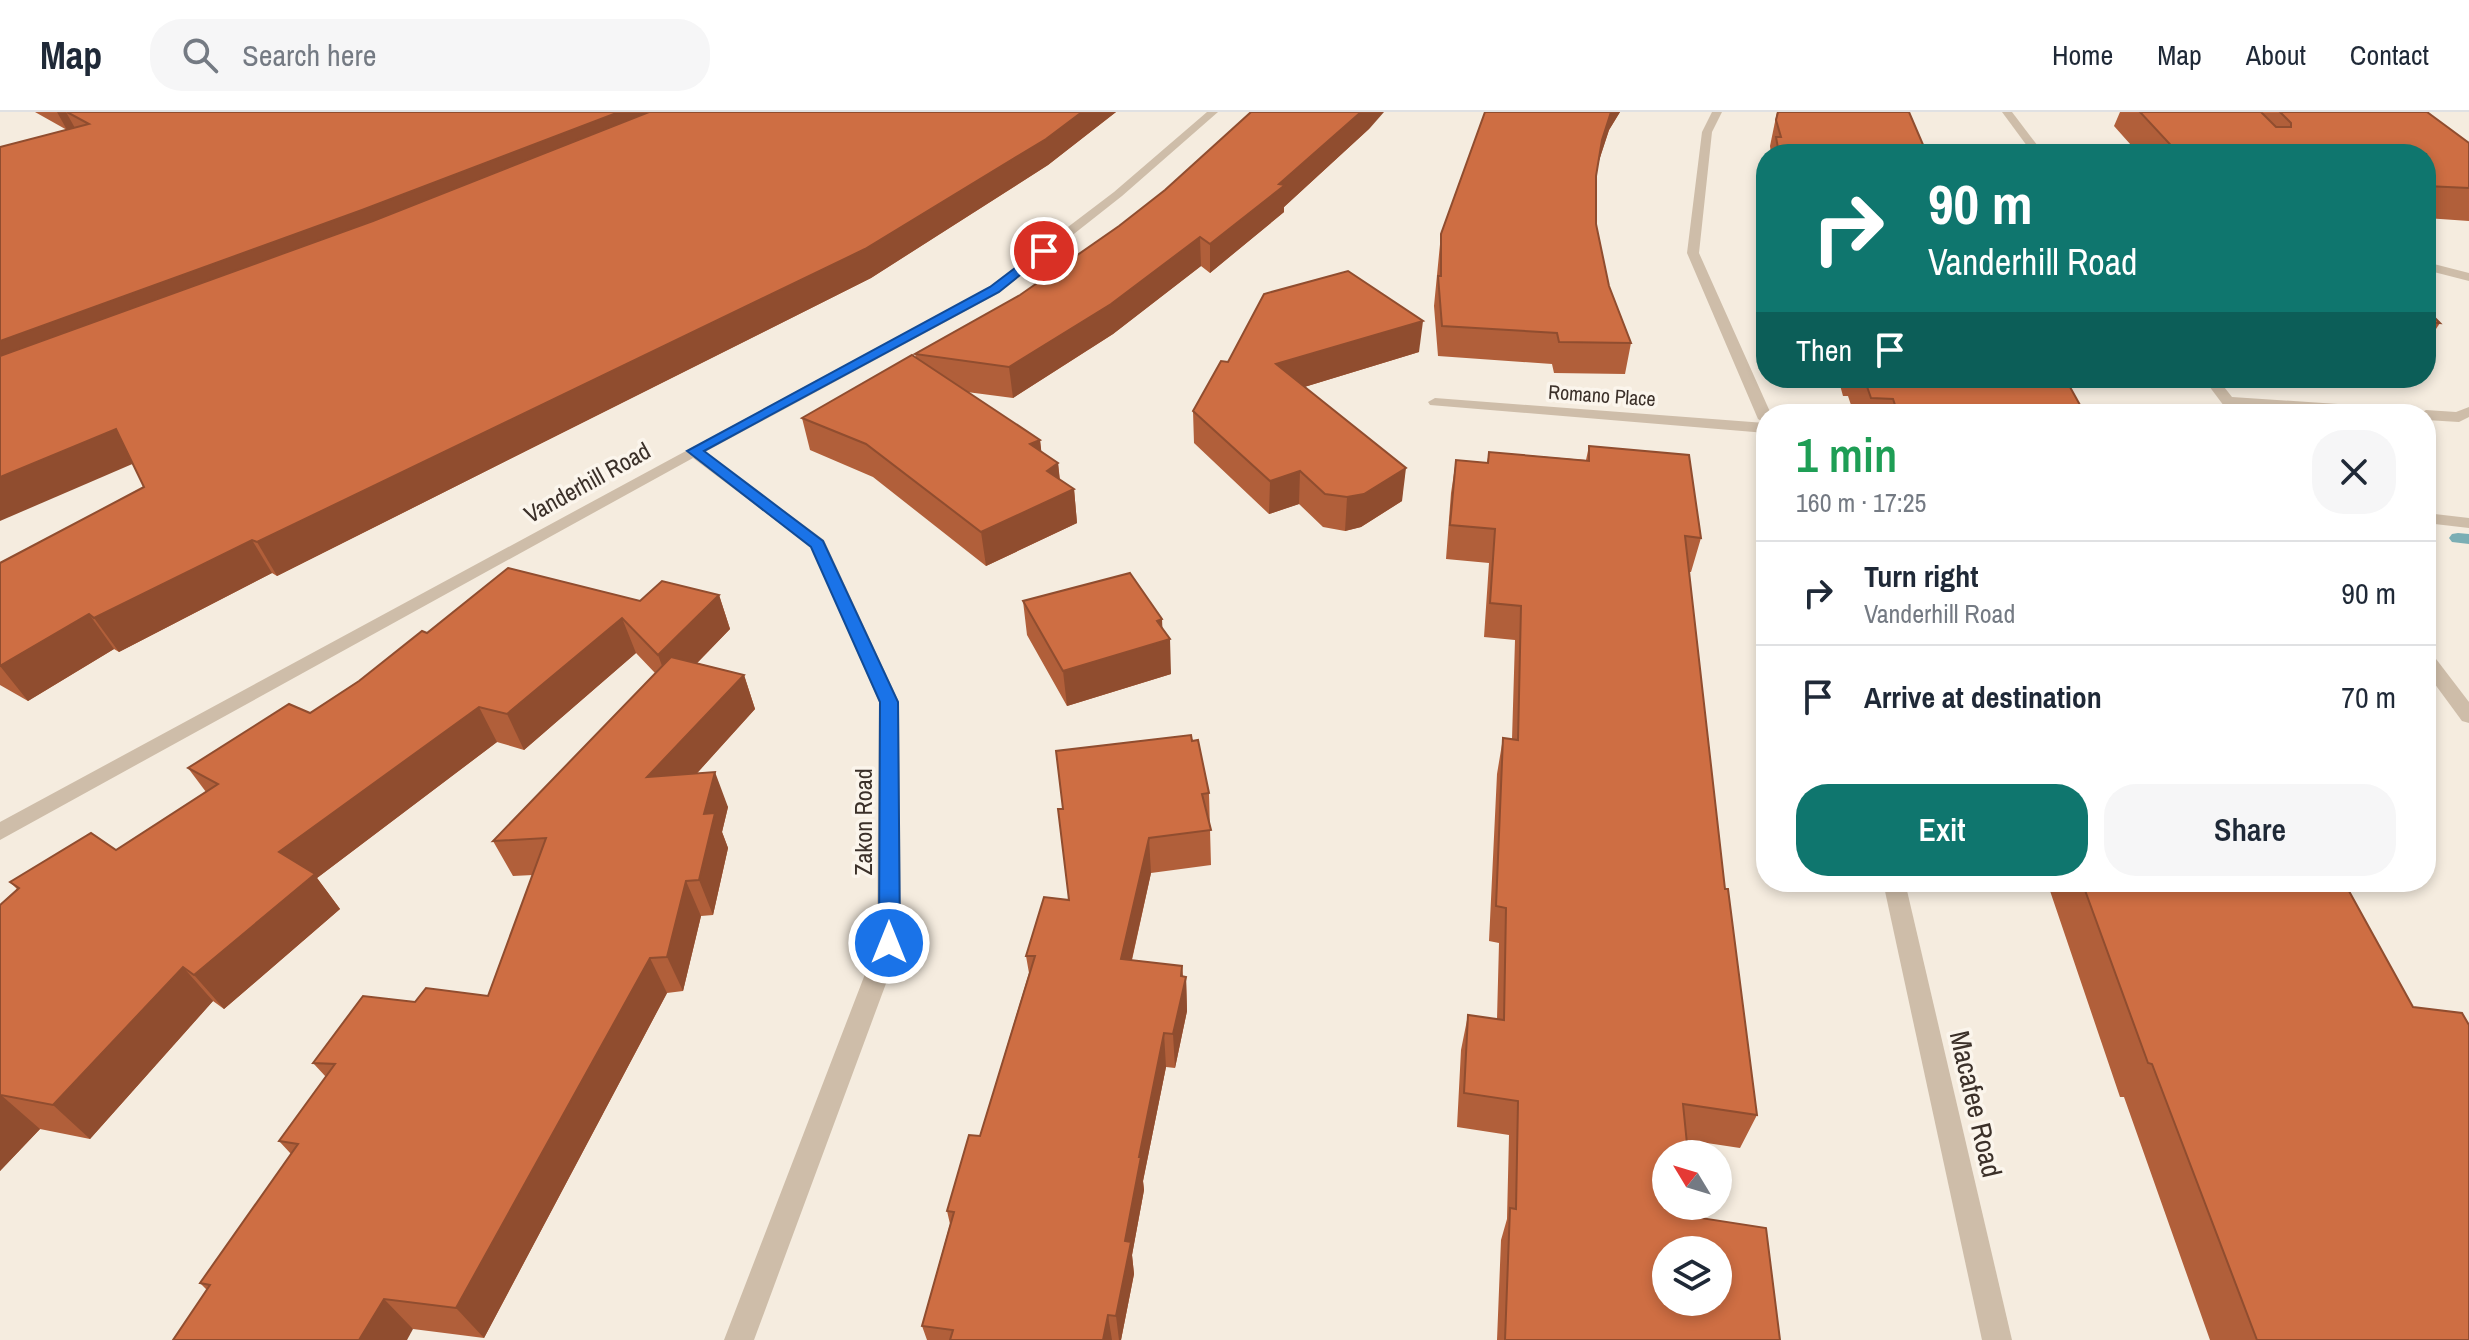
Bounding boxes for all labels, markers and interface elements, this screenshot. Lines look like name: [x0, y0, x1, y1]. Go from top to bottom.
search box: [150, 19, 710, 91]
text: Map: [40, 30, 102, 81]
icon: search: [178, 33, 222, 77]
text: Search here: [242, 35, 376, 75]
text: Home: [2052, 36, 2113, 74]
text: Map: [2157, 36, 2202, 74]
text: About: [2246, 36, 2306, 74]
text: Contact: [2350, 36, 2429, 74]
text: 90 m: [1928, 166, 2033, 241]
icon: right: [1796, 176, 1900, 280]
pin: [1010, 217, 1078, 285]
icon: arrive: [1022, 229, 1066, 273]
text: Vanderhill Road: [1928, 238, 2138, 286]
icon: arrive: [1868, 328, 1912, 372]
text: Then: [1796, 330, 1852, 370]
street label: Romano Place: [1547, 378, 1657, 412]
text: 1 min: [1796, 422, 1897, 487]
button: close: [2312, 430, 2396, 514]
street label: Vanderhill Road: [518, 434, 656, 530]
text: 160 m · 17:25: [1796, 485, 1926, 520]
text: Turn right: [1864, 556, 1978, 596]
icon: right: [1796, 571, 1840, 615]
text: 90 m: [2341, 573, 2396, 613]
text: Vanderhill Road: [1864, 596, 2015, 631]
icon: arrive: [1796, 675, 1840, 719]
text: Arrive at destination: [1864, 677, 2102, 717]
text: 70 m: [2341, 677, 2396, 717]
street label: Zakon Road: [847, 768, 879, 876]
button: Exit: [1796, 784, 2088, 876]
button: Share: [2104, 784, 2396, 876]
position arrow: [847, 901, 931, 985]
street label: Macafee Road: [1941, 1027, 2011, 1181]
north arrow: [1652, 1140, 1732, 1220]
map controls: [1652, 1140, 1732, 1316]
button: layers: [1652, 1236, 1732, 1316]

